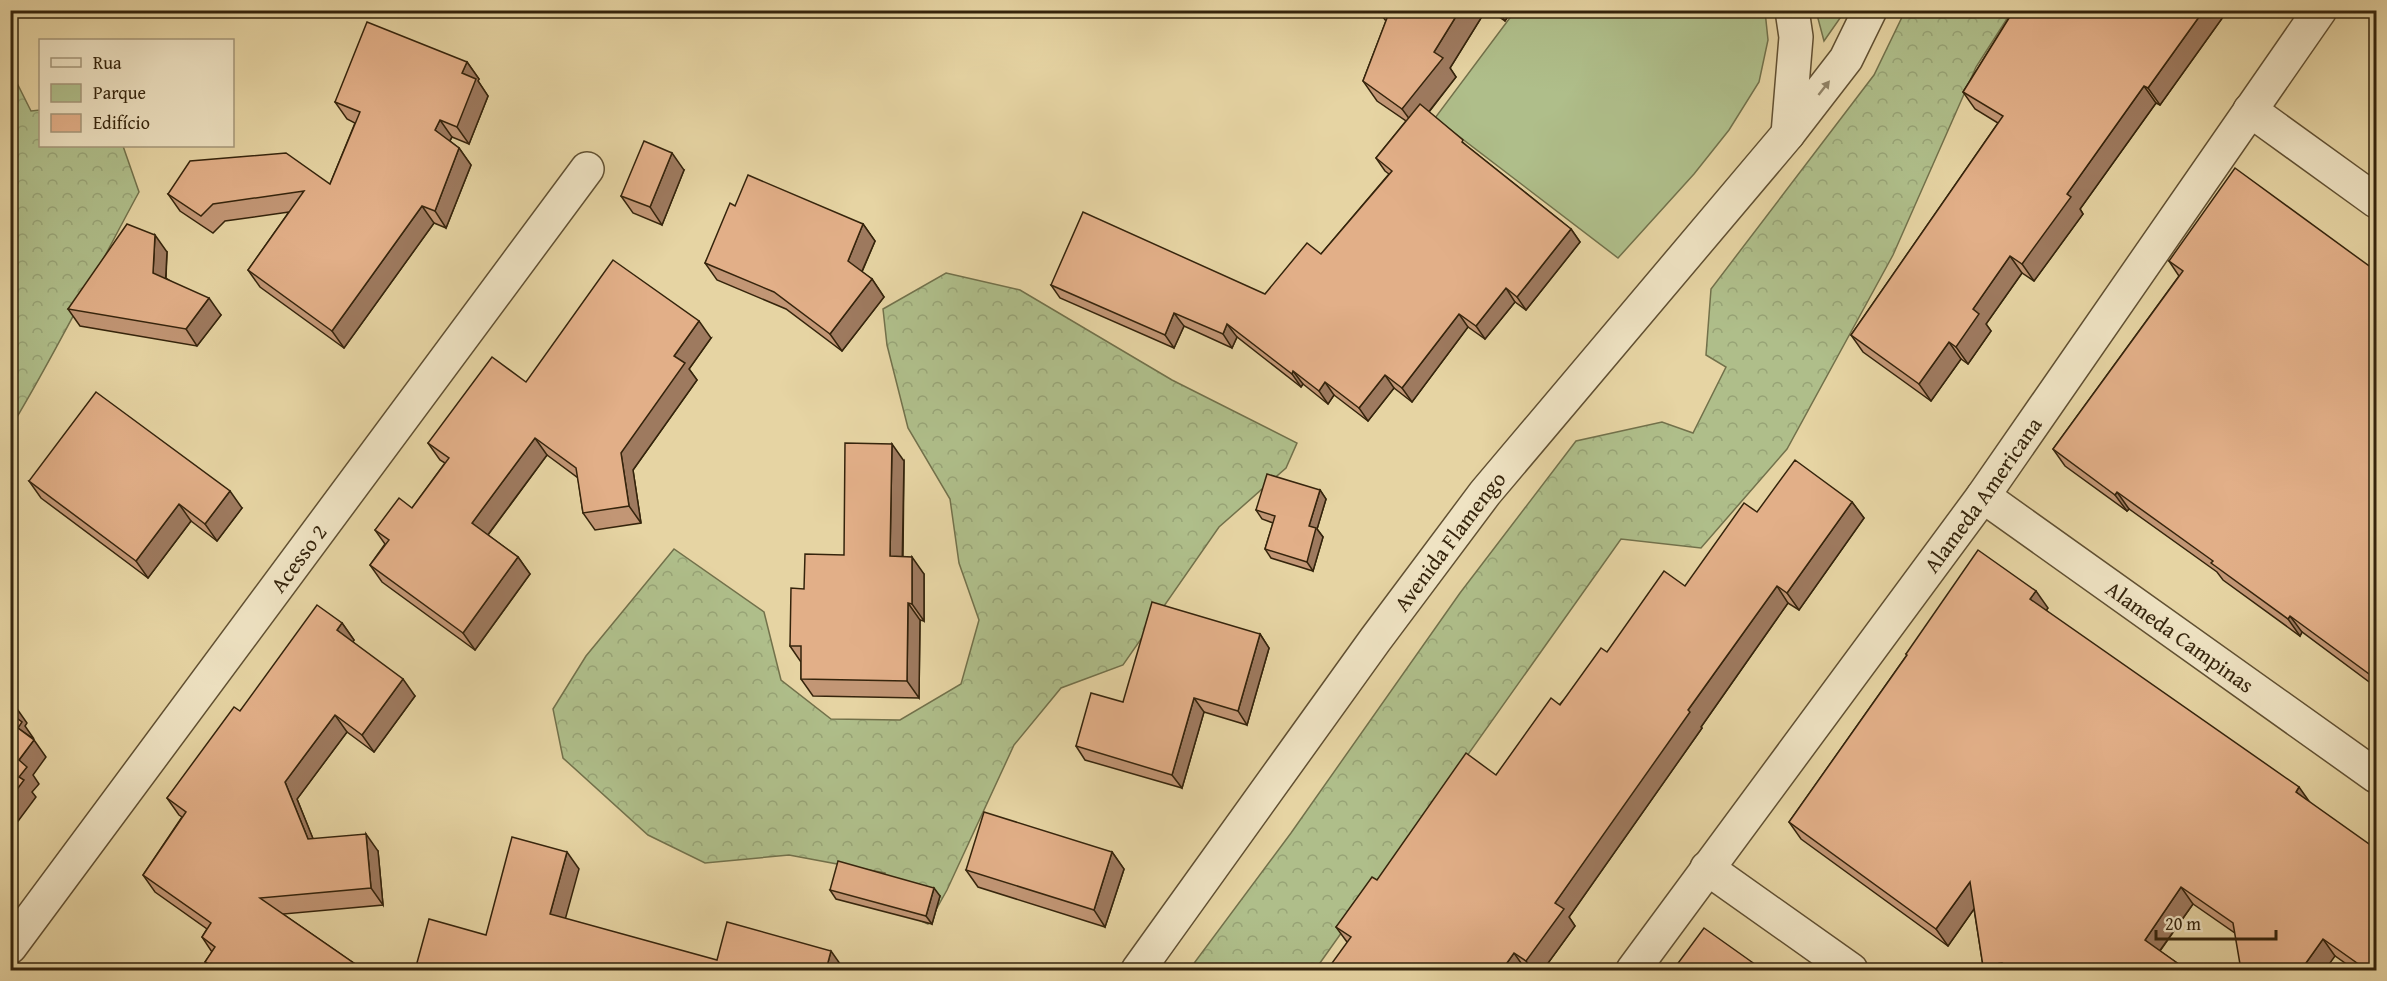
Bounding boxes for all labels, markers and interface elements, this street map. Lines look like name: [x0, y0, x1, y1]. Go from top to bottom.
legend: [39, 39, 234, 147]
text: Rua: [93, 49, 122, 76]
text: Parque: [93, 79, 146, 106]
one-way arrow: [1817, 80, 1830, 96]
text: Edifício: [93, 109, 150, 136]
street label: Alameda Americana: [1916, 410, 2050, 579]
street label: Avenida Flamengo: [1386, 464, 1513, 618]
street label: Acesso 2: [262, 518, 334, 599]
street label: Alameda Campinas: [2099, 573, 2261, 700]
scale bar: [2156, 903, 2276, 941]
text: 20 m: [2165, 910, 2201, 937]

